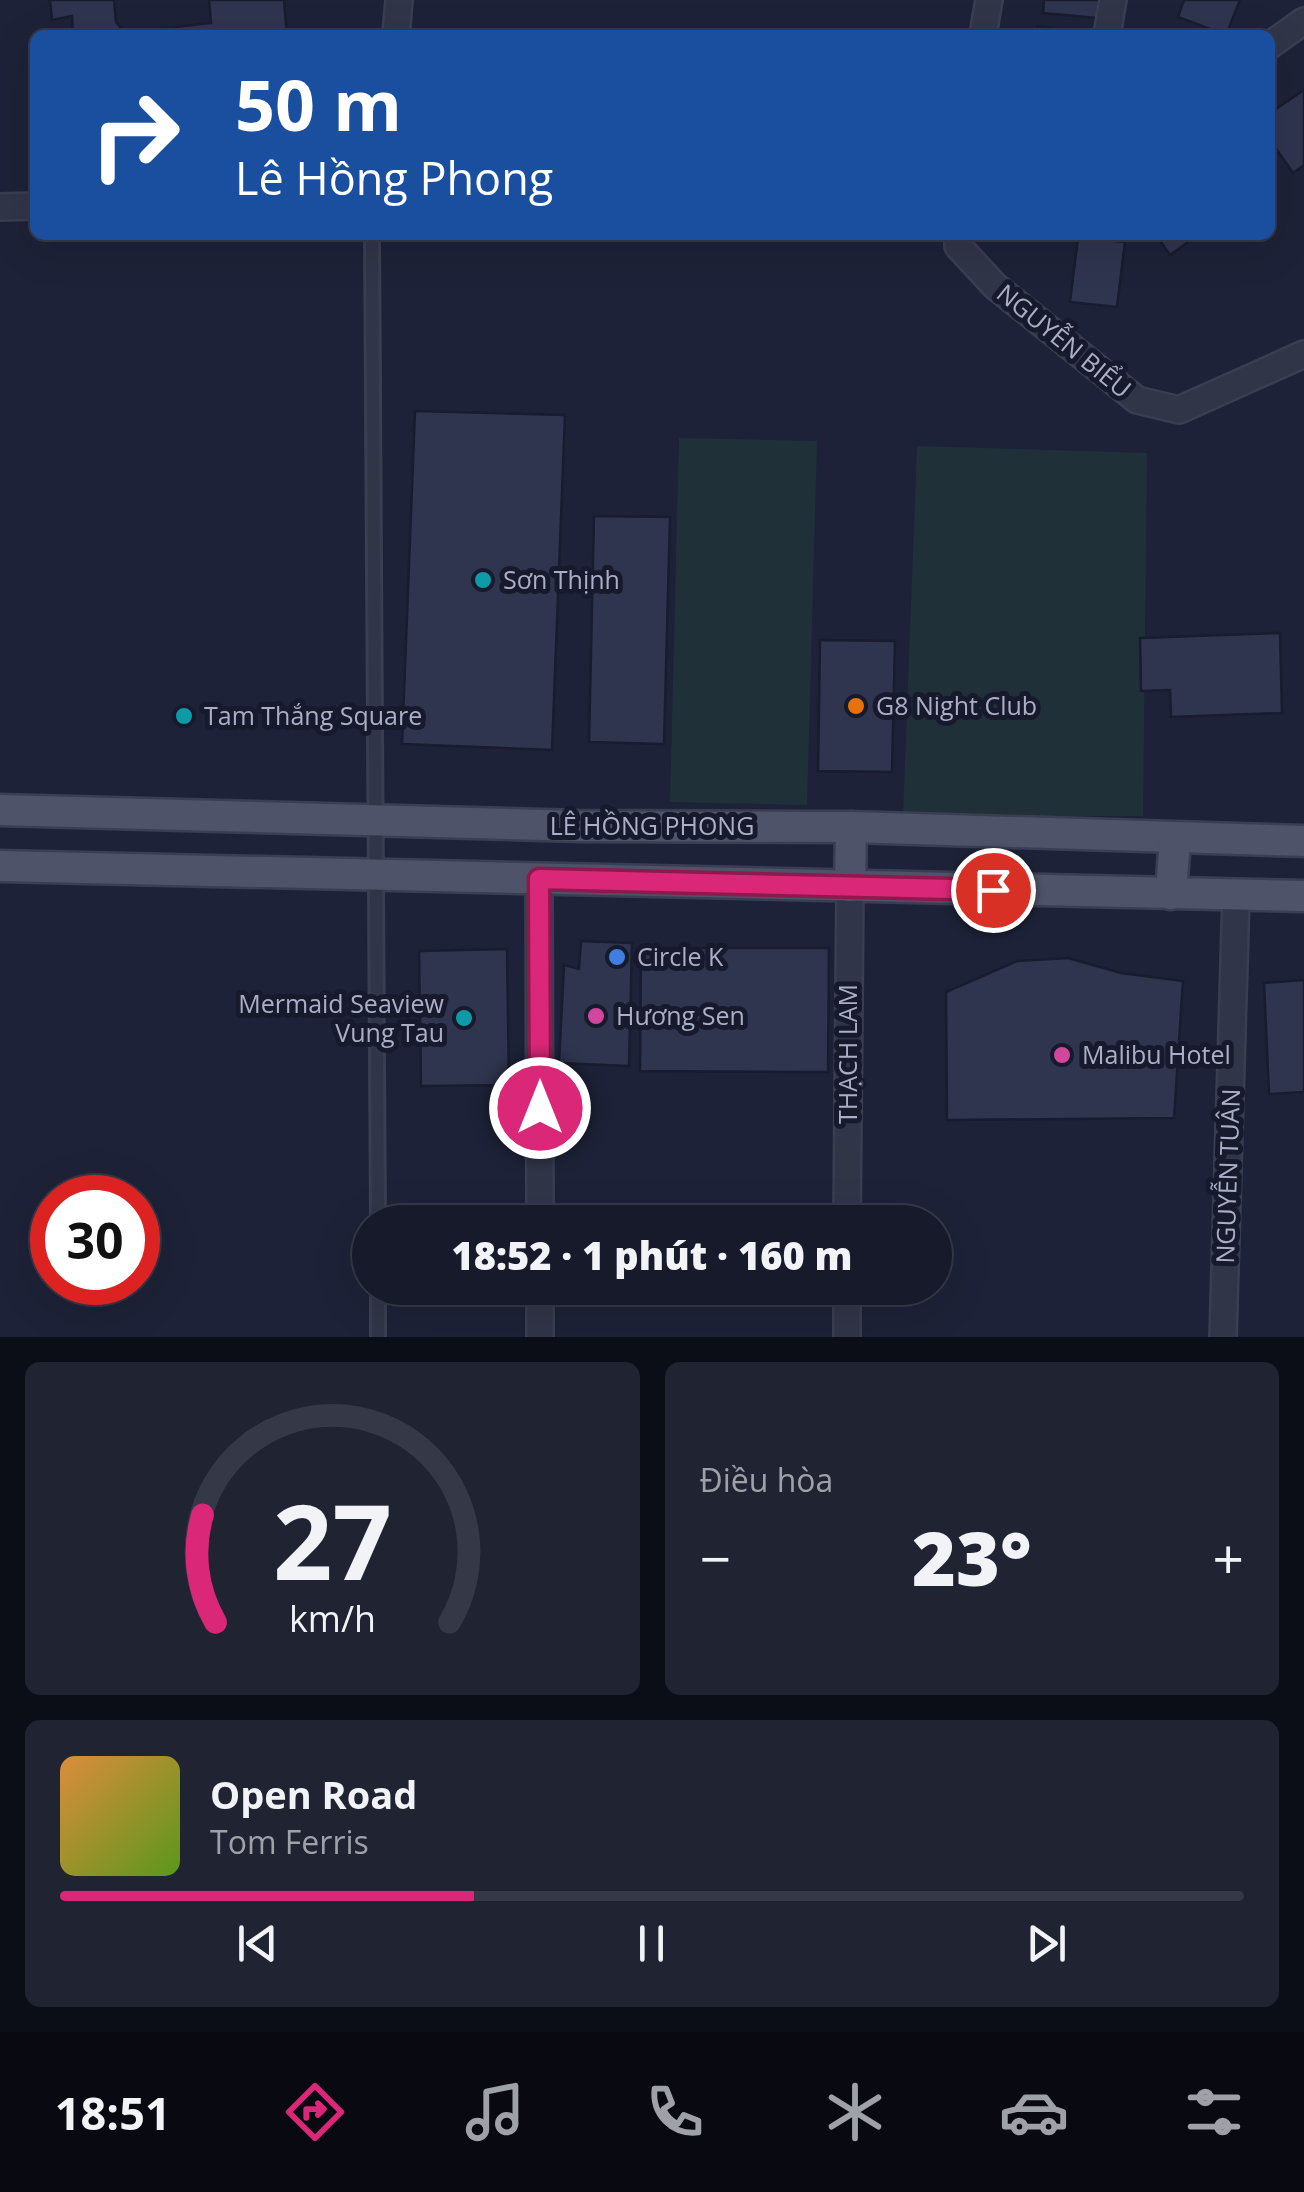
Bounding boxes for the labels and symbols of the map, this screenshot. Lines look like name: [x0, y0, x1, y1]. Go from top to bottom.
street label: NGUYỄN BIỂU: [990, 276, 1139, 405]
place label: Sơn Thịnh: [503, 562, 620, 596]
marker: Sơn Thịnh: [472, 569, 494, 591]
place label: G8 Night Club: [876, 688, 1037, 722]
marker: G8 Night Club: [845, 695, 867, 717]
place label: Tam Thắng Square: [204, 698, 422, 732]
marker: Tam Thắng Square: [173, 705, 195, 727]
street label: LÊ HỒNG PHONG: [550, 808, 754, 842]
pin: [951, 848, 1036, 933]
place label: Circle K: [637, 939, 724, 973]
marker: Circle K: [606, 946, 628, 968]
street label: THẠCH LAM: [830, 984, 864, 1124]
place label: Mermaid Seaview Vung Tau: [238, 986, 445, 1049]
place label: Hương Sen: [616, 998, 745, 1032]
marker: Hương Sen: [585, 1005, 607, 1027]
marker: Mermaid Seaview Vung Tau: [453, 1007, 475, 1029]
place label: Malibu Hotel: [1082, 1037, 1231, 1071]
marker: Malibu Hotel: [1051, 1044, 1073, 1066]
position arrow: [488, 1056, 592, 1160]
street label: NGUYỄN TUÂN: [1207, 1088, 1247, 1264]
speed limit sign: 30: [30, 1175, 160, 1305]

